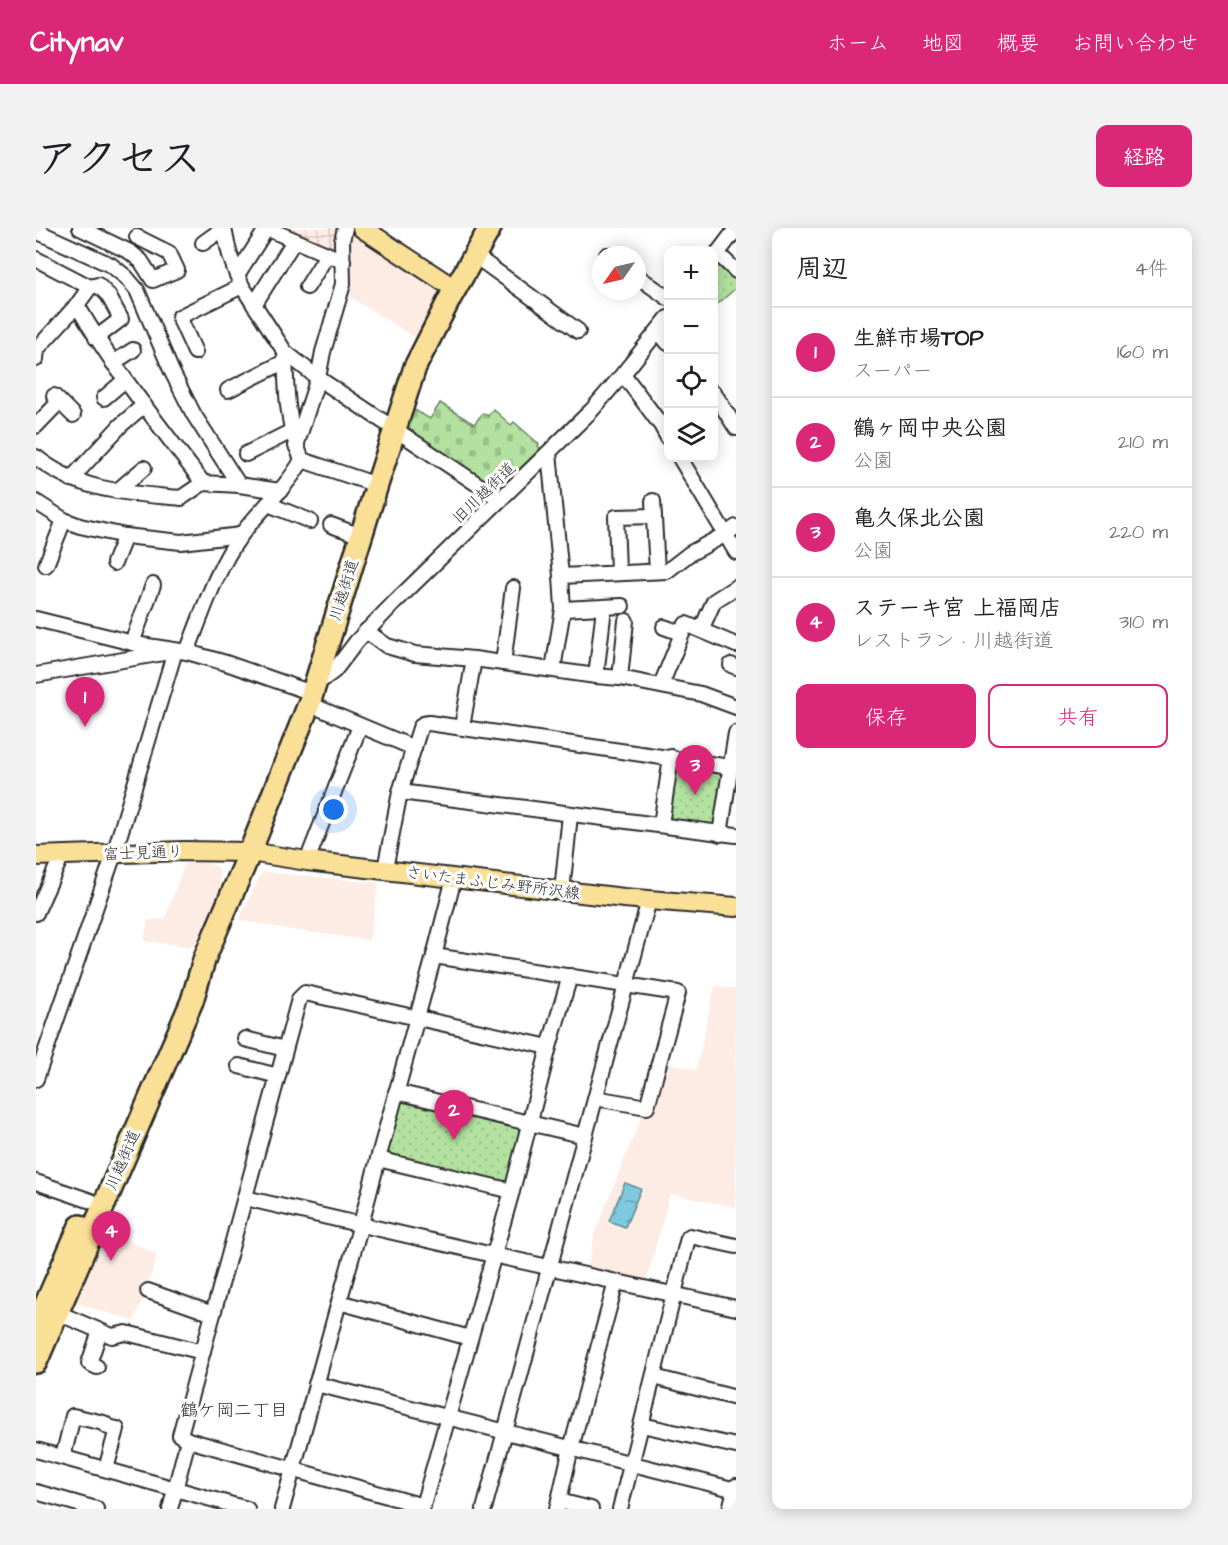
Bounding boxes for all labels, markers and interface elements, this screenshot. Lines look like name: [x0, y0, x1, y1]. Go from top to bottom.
text: Citynav: [30, 23, 124, 62]
text: ホーム: [827, 29, 889, 58]
text: 地図: [922, 29, 964, 58]
text: 概要: [997, 29, 1039, 58]
text: お問い合わせ: [1072, 29, 1198, 58]
button: 経路: [1096, 125, 1192, 187]
text: アクセス: [36, 131, 201, 189]
north arrow: [592, 246, 646, 300]
map controls: [664, 246, 718, 462]
button: +: [664, 246, 718, 300]
text: 周辺: [796, 251, 848, 287]
text: 4件: [1134, 255, 1168, 283]
button: −: [664, 300, 718, 354]
text: 生鮮市場TOP: [853, 323, 983, 354]
text: 1: [814, 338, 817, 366]
text: 160 m: [1117, 338, 1168, 366]
button: locate: [664, 354, 718, 408]
text: スーパー: [853, 357, 932, 385]
button: layers: [664, 408, 718, 462]
text: 鶴ヶ岡中央公園: [853, 413, 1007, 444]
text: 2: [810, 428, 821, 456]
text: 210 m: [1118, 428, 1168, 456]
text: 公園: [853, 447, 893, 475]
street label: 旧川越街道: [448, 457, 520, 529]
text: 亀久保北公園: [853, 503, 985, 534]
text: 3: [810, 518, 821, 546]
text: 220 m: [1109, 518, 1168, 546]
text: 公園: [853, 537, 893, 565]
street label: 川越街道: [324, 556, 364, 624]
text: ステーキ宮 上福岡店: [853, 593, 1061, 624]
text: 4: [809, 608, 822, 636]
text: 310 m: [1119, 608, 1168, 636]
text: レストラン · 川越街道: [853, 627, 1053, 655]
pin: 1: [65, 678, 104, 727]
button: 保存: [796, 684, 976, 748]
button: 共有: [988, 684, 1168, 748]
pin: 3: [676, 746, 714, 795]
your location: [319, 795, 348, 824]
street label: 富士見通り: [103, 841, 183, 865]
street label: さいたまふじみ野所沢線: [405, 861, 581, 905]
pin: 2: [434, 1090, 474, 1140]
street label: 川越街道: [100, 1126, 146, 1194]
pin: 4: [92, 1212, 130, 1261]
district label: 鶴ケ岡二丁目: [180, 1398, 288, 1423]

